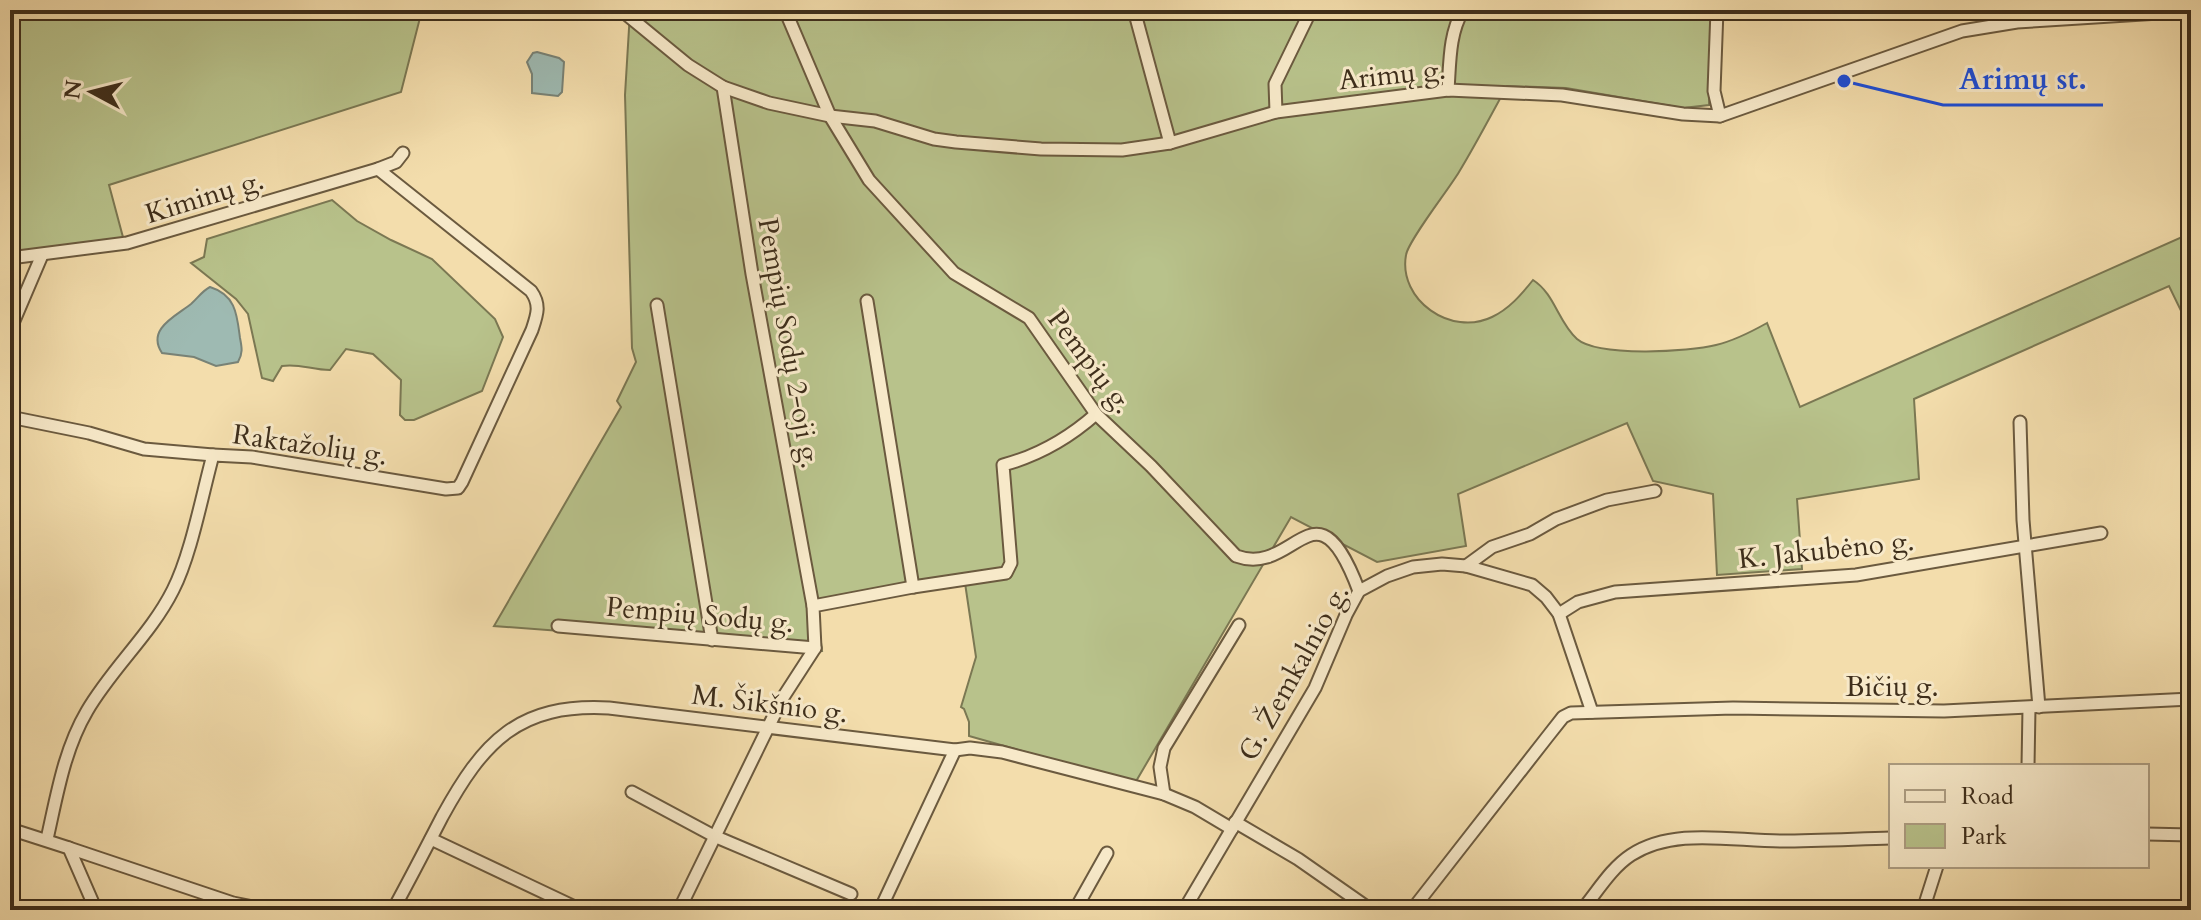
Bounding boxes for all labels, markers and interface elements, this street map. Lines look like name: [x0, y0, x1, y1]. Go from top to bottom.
street label: Arimų g.: [1337, 50, 1447, 100]
callout: Arimų st.: [1943, 51, 2103, 105]
north arrow: [52, 52, 132, 132]
text: Arimų st.: [1959, 59, 2087, 100]
text: N: [57, 78, 89, 101]
street label: Kiminų g.: [140, 161, 268, 233]
street label: Pempių Sodų 2-oji g.: [748, 215, 830, 471]
street label: Pempių g.: [1038, 302, 1142, 422]
street label: Raktažolių g.: [230, 415, 390, 475]
street label: K. Jakubėno g.: [1736, 522, 1916, 578]
street label: G. Žemkalnio g.: [1230, 577, 1358, 768]
street label: Pempių Sodų g.: [604, 588, 795, 642]
street label: Bičių g.: [1845, 668, 1939, 706]
street label: M. Šikšnio g.: [690, 676, 850, 732]
legend: [1889, 764, 2149, 868]
text: Road: [1961, 780, 2014, 813]
text: Park: [1961, 820, 2007, 853]

